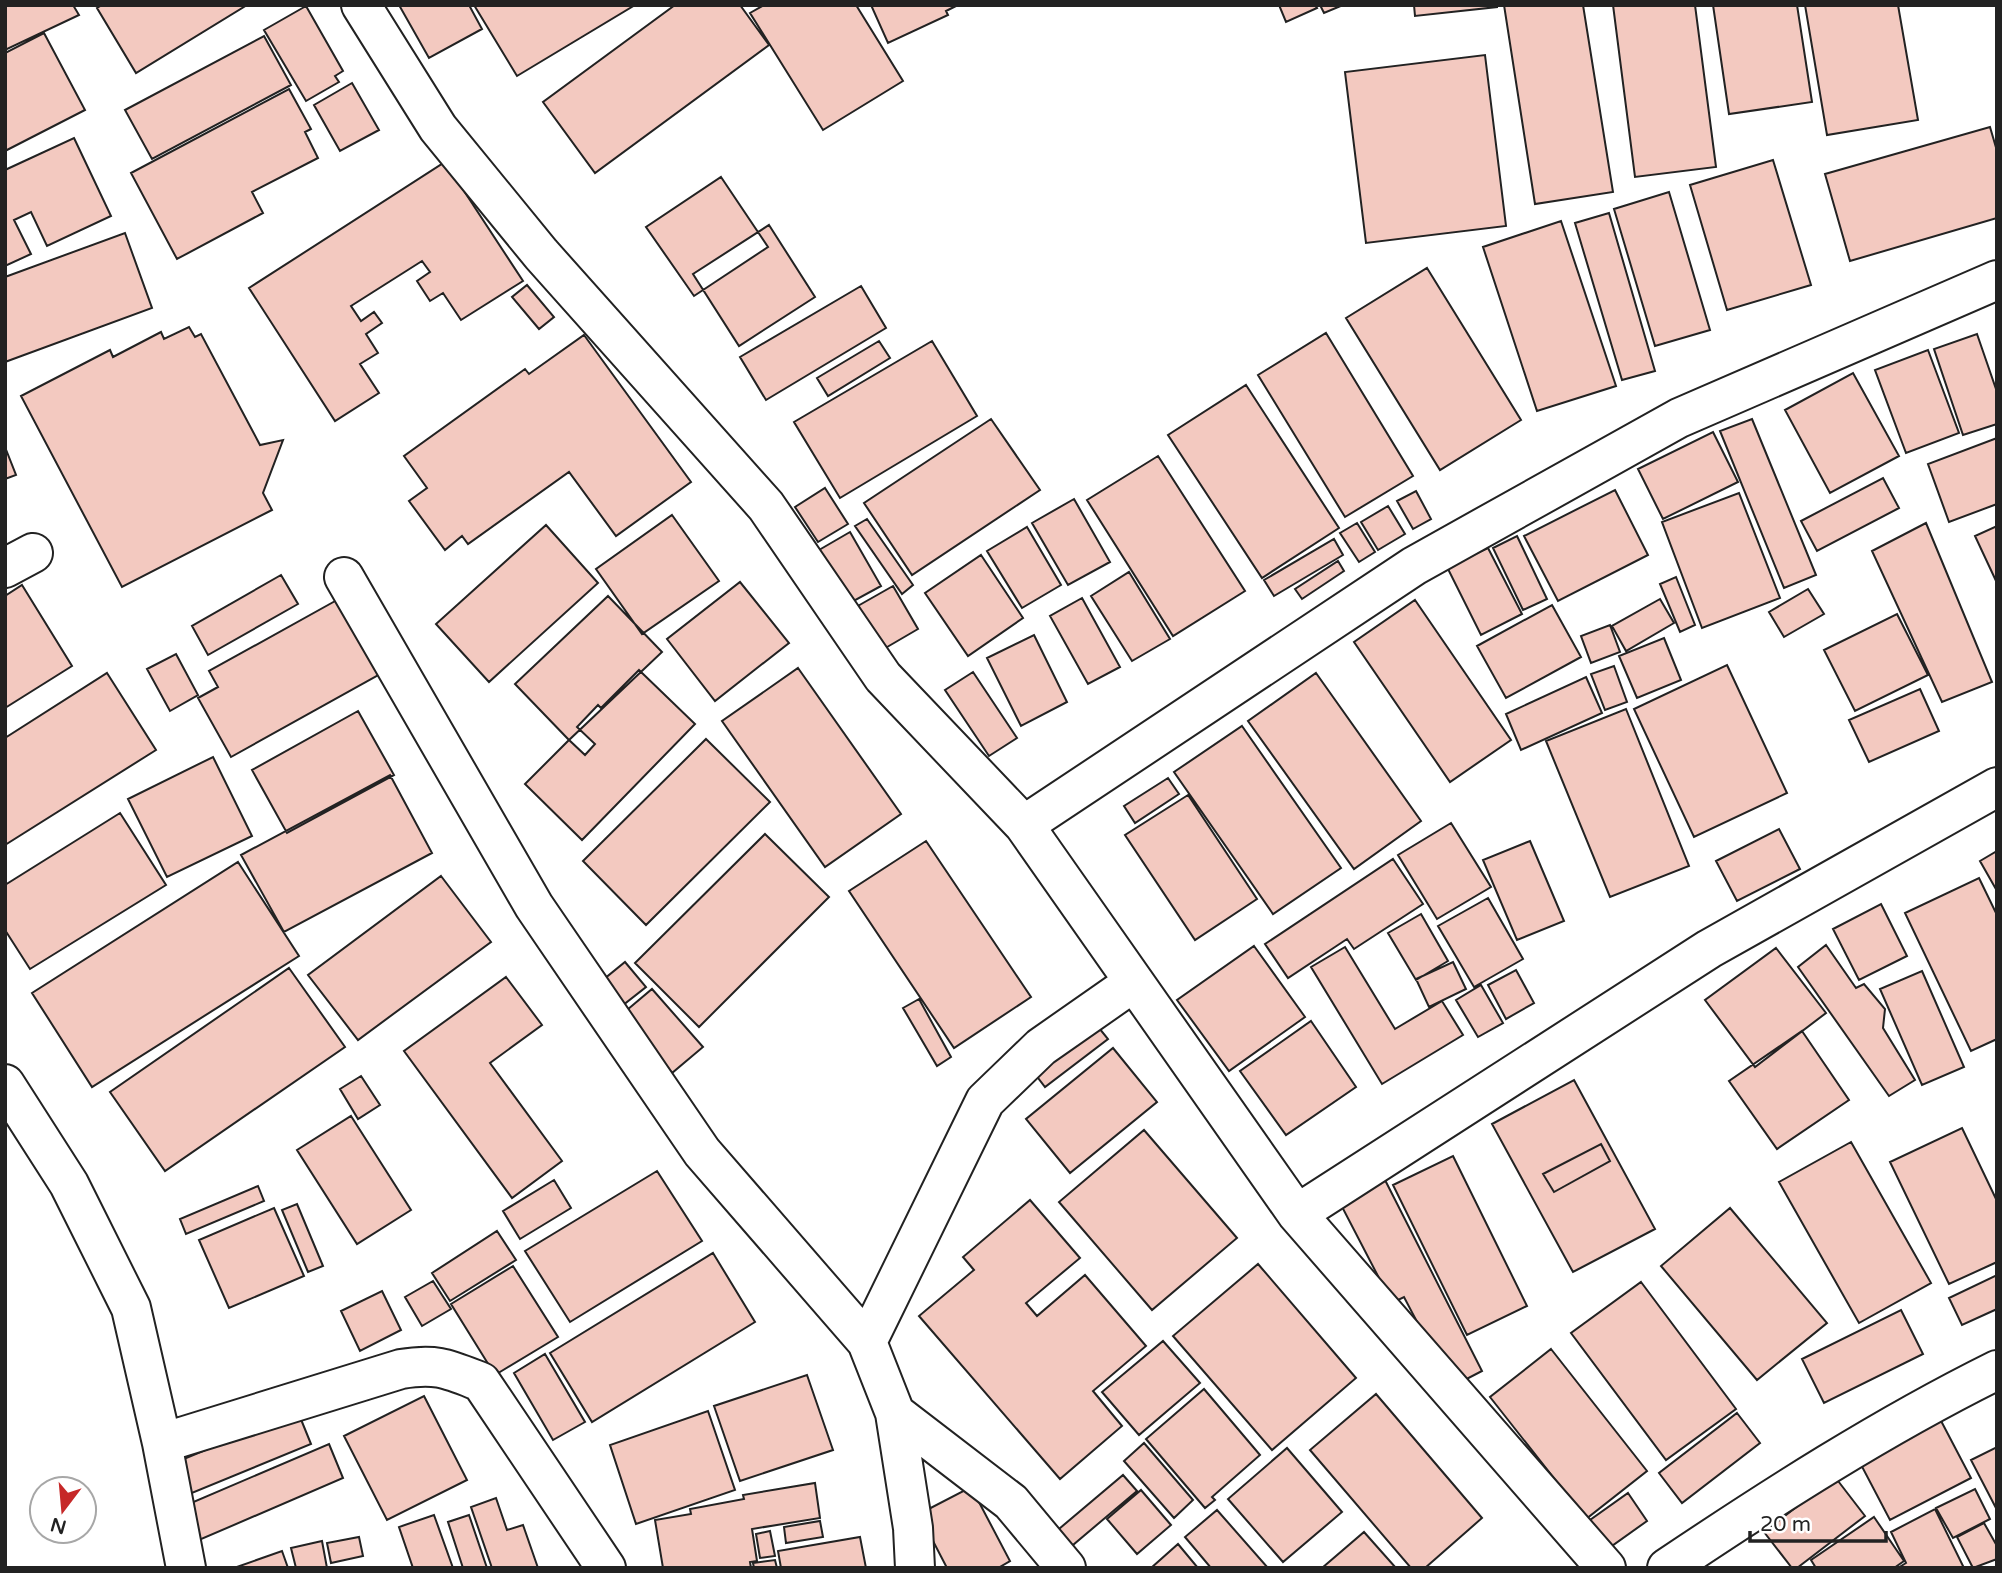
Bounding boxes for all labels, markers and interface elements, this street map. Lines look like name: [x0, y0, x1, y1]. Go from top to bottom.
north arrow: [28, 1475, 98, 1545]
scale bar: [1750, 1500, 1886, 1544]
text: 20 m: [1760, 1512, 1811, 1537]
text: N: [48, 1513, 69, 1538]

